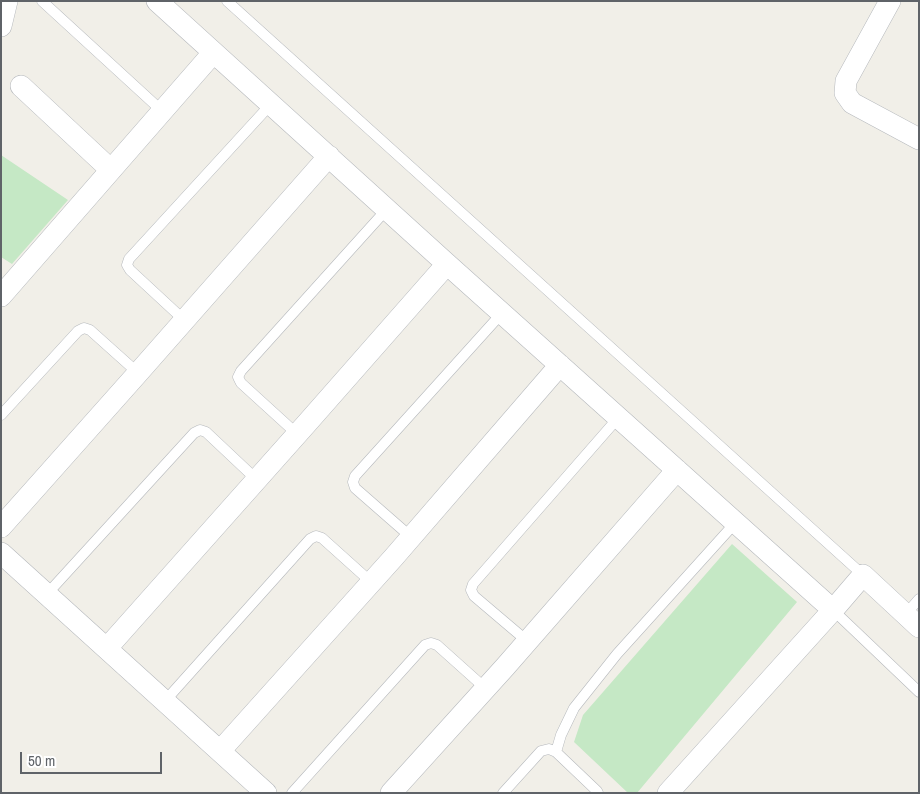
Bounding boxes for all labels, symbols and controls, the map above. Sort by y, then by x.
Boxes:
scale bar [22,742,165,774]
text: 50 m [28,750,55,771]

